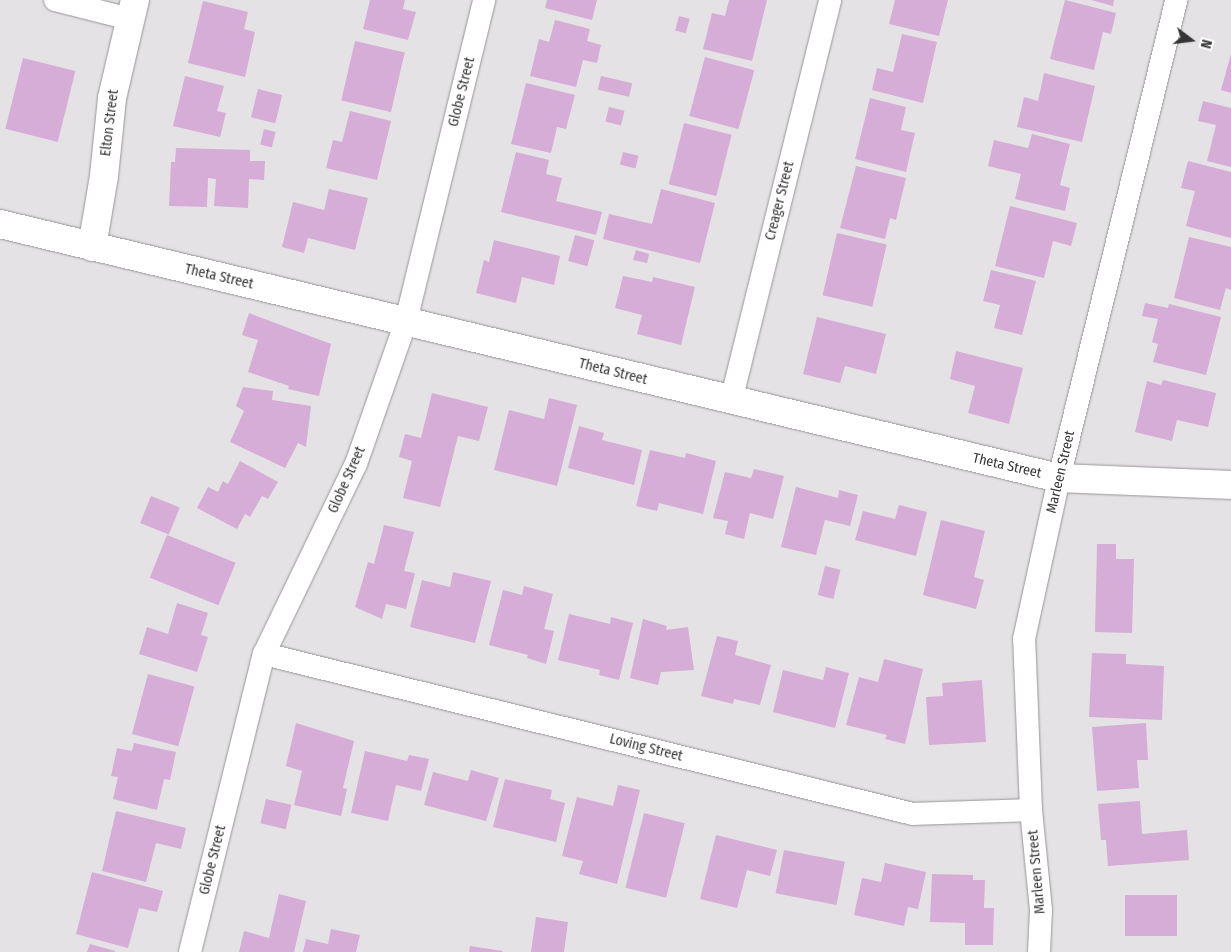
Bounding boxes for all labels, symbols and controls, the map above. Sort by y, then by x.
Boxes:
north arrow [1166,15,1216,65]
text: N [1197,38,1215,50]
street label: Globe Street [445,55,479,129]
street label: Elton Street [98,89,122,157]
street label: Creager Street [762,160,798,242]
street label: Theta Street [183,261,255,293]
street label: Theta Street [577,355,649,389]
street label: Marleen Street [1043,429,1079,515]
street label: Globe Street [325,444,369,516]
street label: Theta Street [971,450,1043,482]
street label: Loving Street [608,731,684,765]
street label: Globe Street [196,823,230,897]
street label: Marleen Street [1025,829,1049,915]

